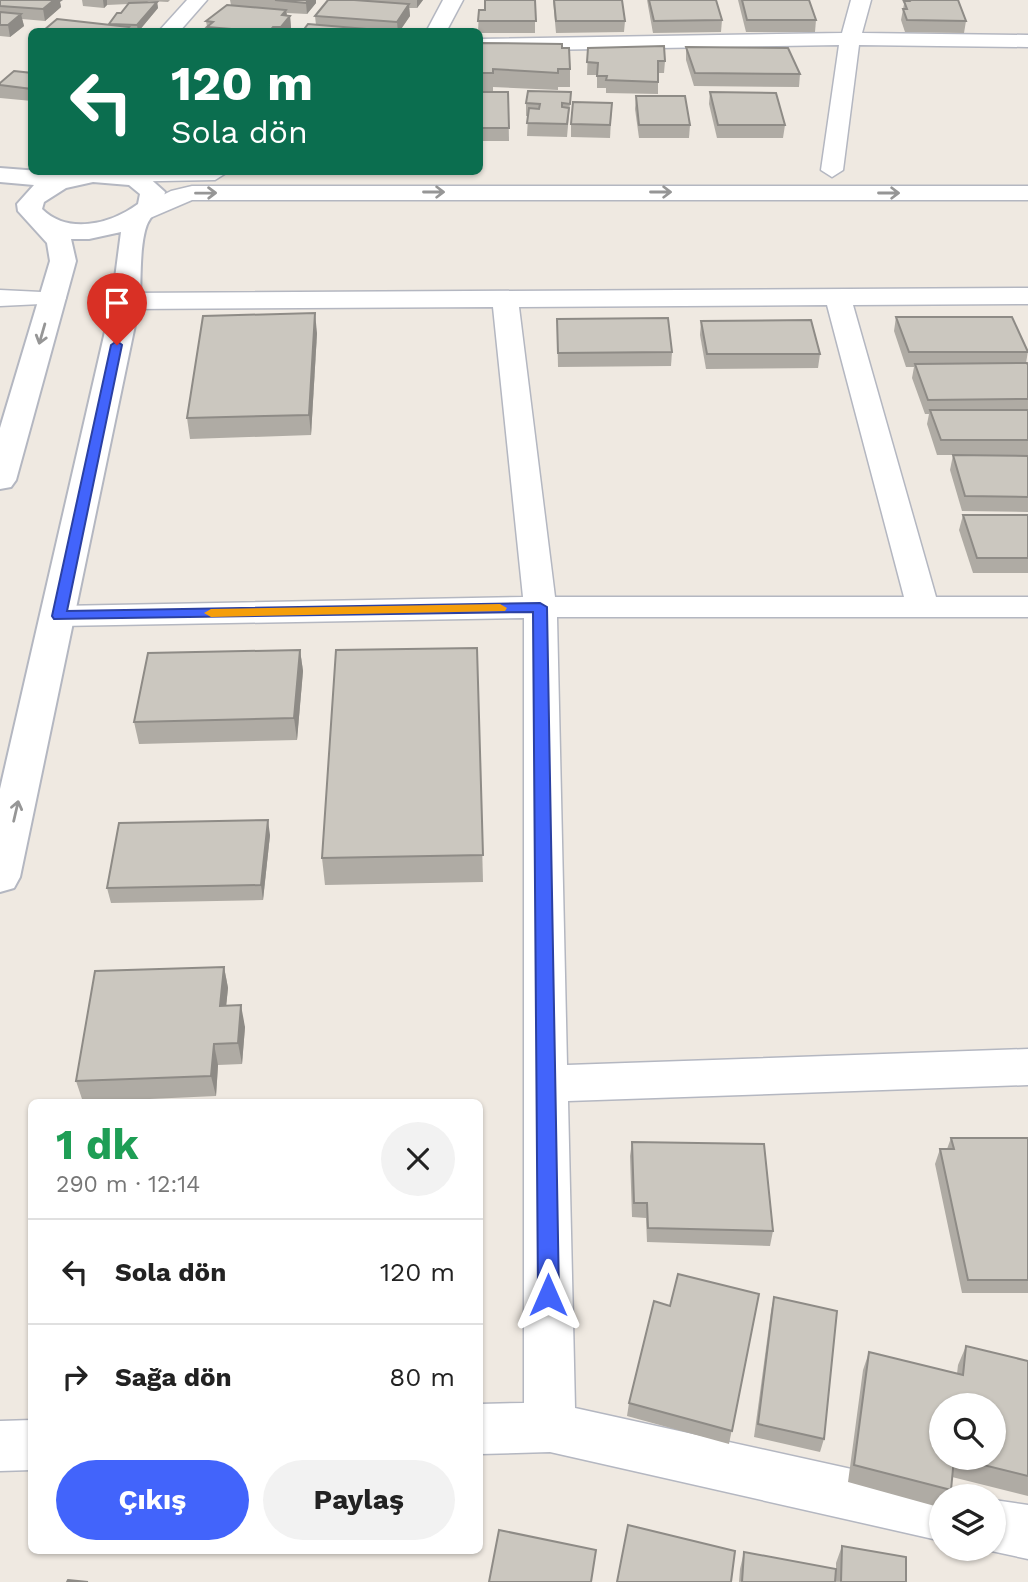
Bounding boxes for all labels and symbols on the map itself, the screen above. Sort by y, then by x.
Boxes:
one-way arrow [422,185,445,199]
one-way arrow [649,185,672,199]
one-way arrow [194,186,217,199]
one-way arrow [877,186,900,200]
pin [87,273,147,345]
one-way arrow [35,322,48,344]
one-way arrow [10,800,24,823]
position arrow [511,1258,585,1332]

